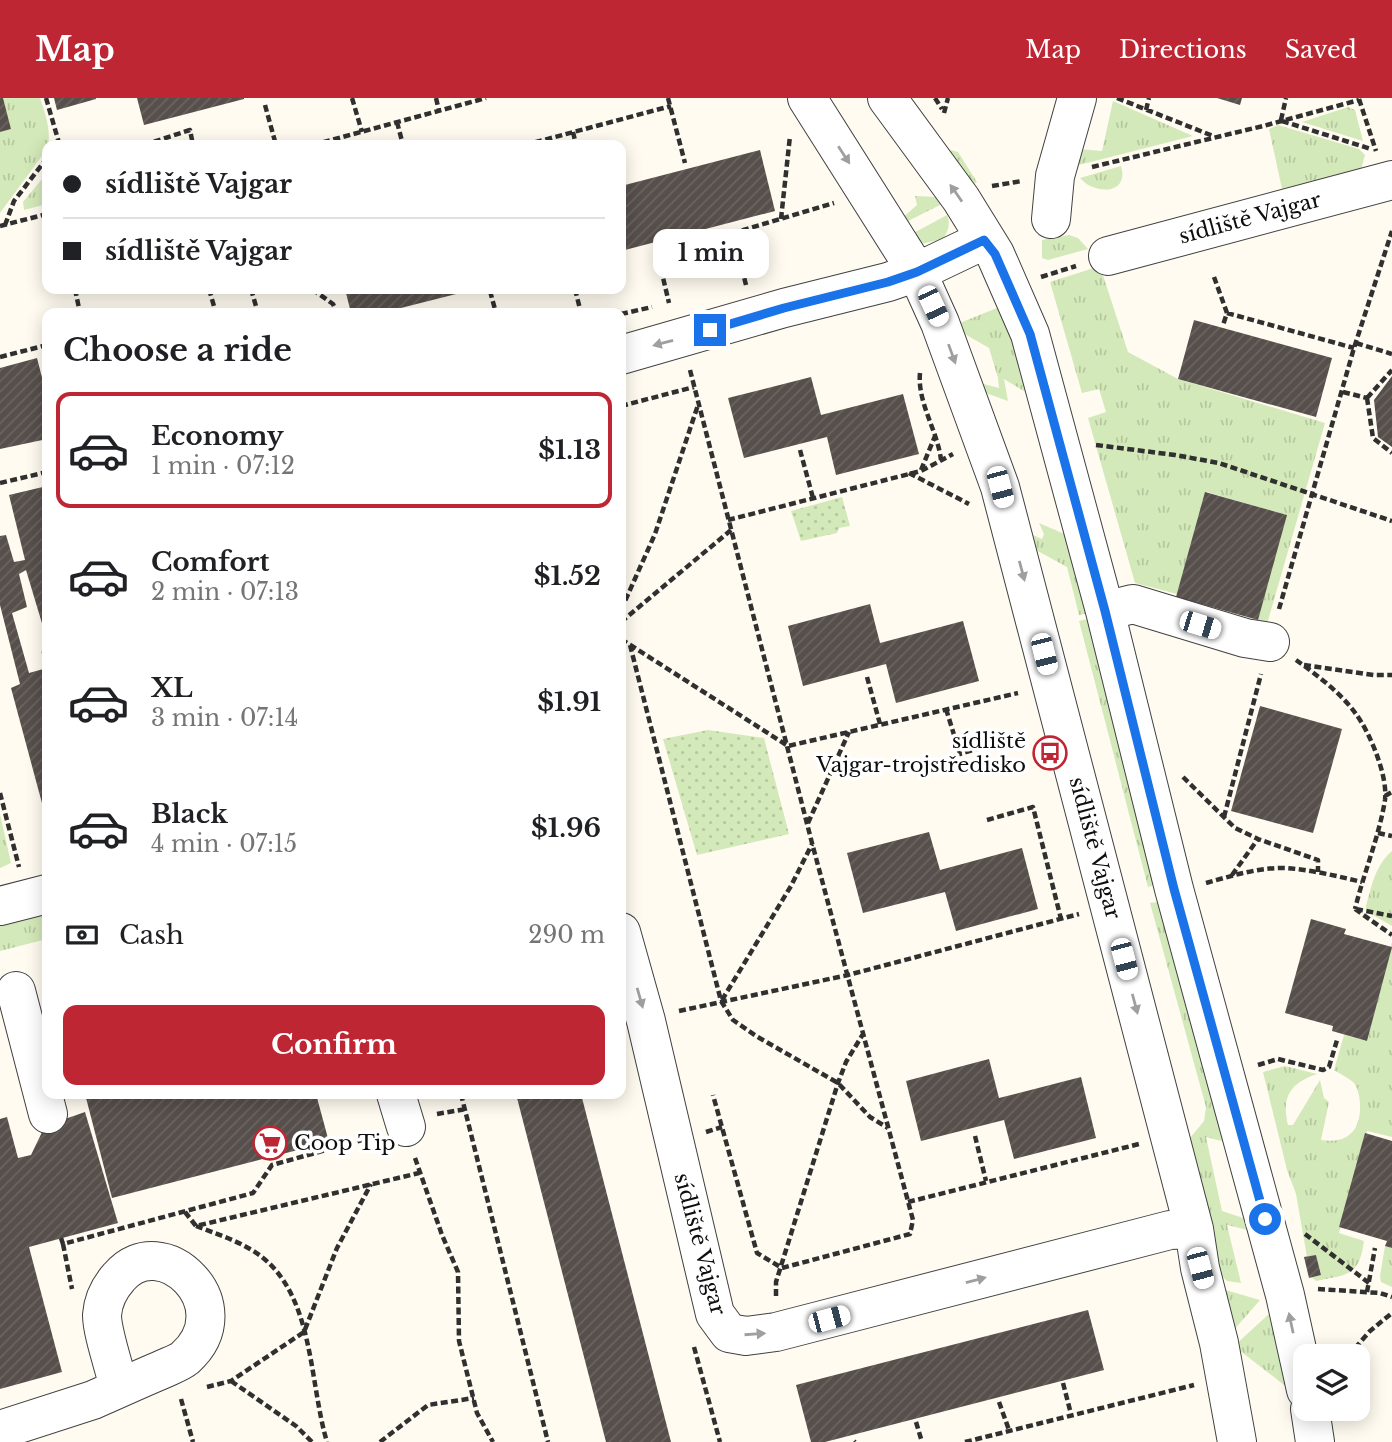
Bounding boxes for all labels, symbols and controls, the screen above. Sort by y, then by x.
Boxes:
text: Map [35,29,115,70]
text: Map [1025,35,1081,64]
text: Directions [1119,35,1247,64]
text: Saved [1285,35,1357,64]
one-way arrow [837,145,850,165]
text: sídliště Vajgar [105,168,292,200]
one-way arrow [949,184,963,202]
street label: sídliště Vajgar [1176,187,1324,249]
callout: 1 min [652,229,768,278]
text: sídliště Vajgar [105,235,292,267]
text: 1 min [678,239,744,267]
car [915,283,952,329]
route end [694,314,726,346]
text: Choose a ride [63,330,292,370]
one-way arrow [652,339,673,349]
one-way arrow [947,344,958,365]
icon: car [67,419,130,482]
text: Economy [151,420,284,452]
text: $1.13 [538,434,601,466]
text: 1 min · 07:12 [151,452,295,480]
car [985,464,1016,510]
icon: car [67,545,130,608]
text: Comfort [151,546,269,578]
text: $1.52 [534,560,601,592]
one-way arrow [1017,560,1028,582]
text: 2 min · 07:13 [151,578,299,606]
car [1177,609,1224,641]
car [1029,631,1060,677]
icon: car [67,671,130,734]
text: XL [151,672,193,704]
text: $1.91 [537,686,601,718]
text: 3 min · 07:14 [151,704,298,732]
place label: sídliště Vajgar-trojstředisko [815,728,1026,778]
bus stop icon: sídliště Vajgar-trojstředisko [1031,734,1069,772]
street label: sídliště Vajgar [1064,774,1126,922]
icon: car [67,797,130,860]
text: Black [151,798,228,830]
text: $1.96 [531,812,601,844]
text: 4 min · 07:15 [151,830,297,858]
icon: cash [63,916,101,954]
text: Cash [119,919,184,951]
text: 290 m [528,921,605,949]
car [1109,936,1140,982]
one-way arrow [635,988,645,1009]
one-way arrow [1130,993,1141,1015]
button: Confirm [63,1005,605,1085]
supermarket icon: Coop Tip [251,1124,289,1162]
place label: Coop Tip [294,1130,396,1156]
street label: sídliště Vajgar [669,1170,731,1318]
route start [1249,1203,1281,1235]
car [1185,1245,1216,1291]
one-way arrow [965,1274,987,1285]
car [806,1303,853,1335]
one-way arrow [1286,1312,1297,1334]
one-way arrow [744,1328,766,1339]
map controls [1293,1344,1370,1421]
button: layers [1293,1344,1370,1421]

